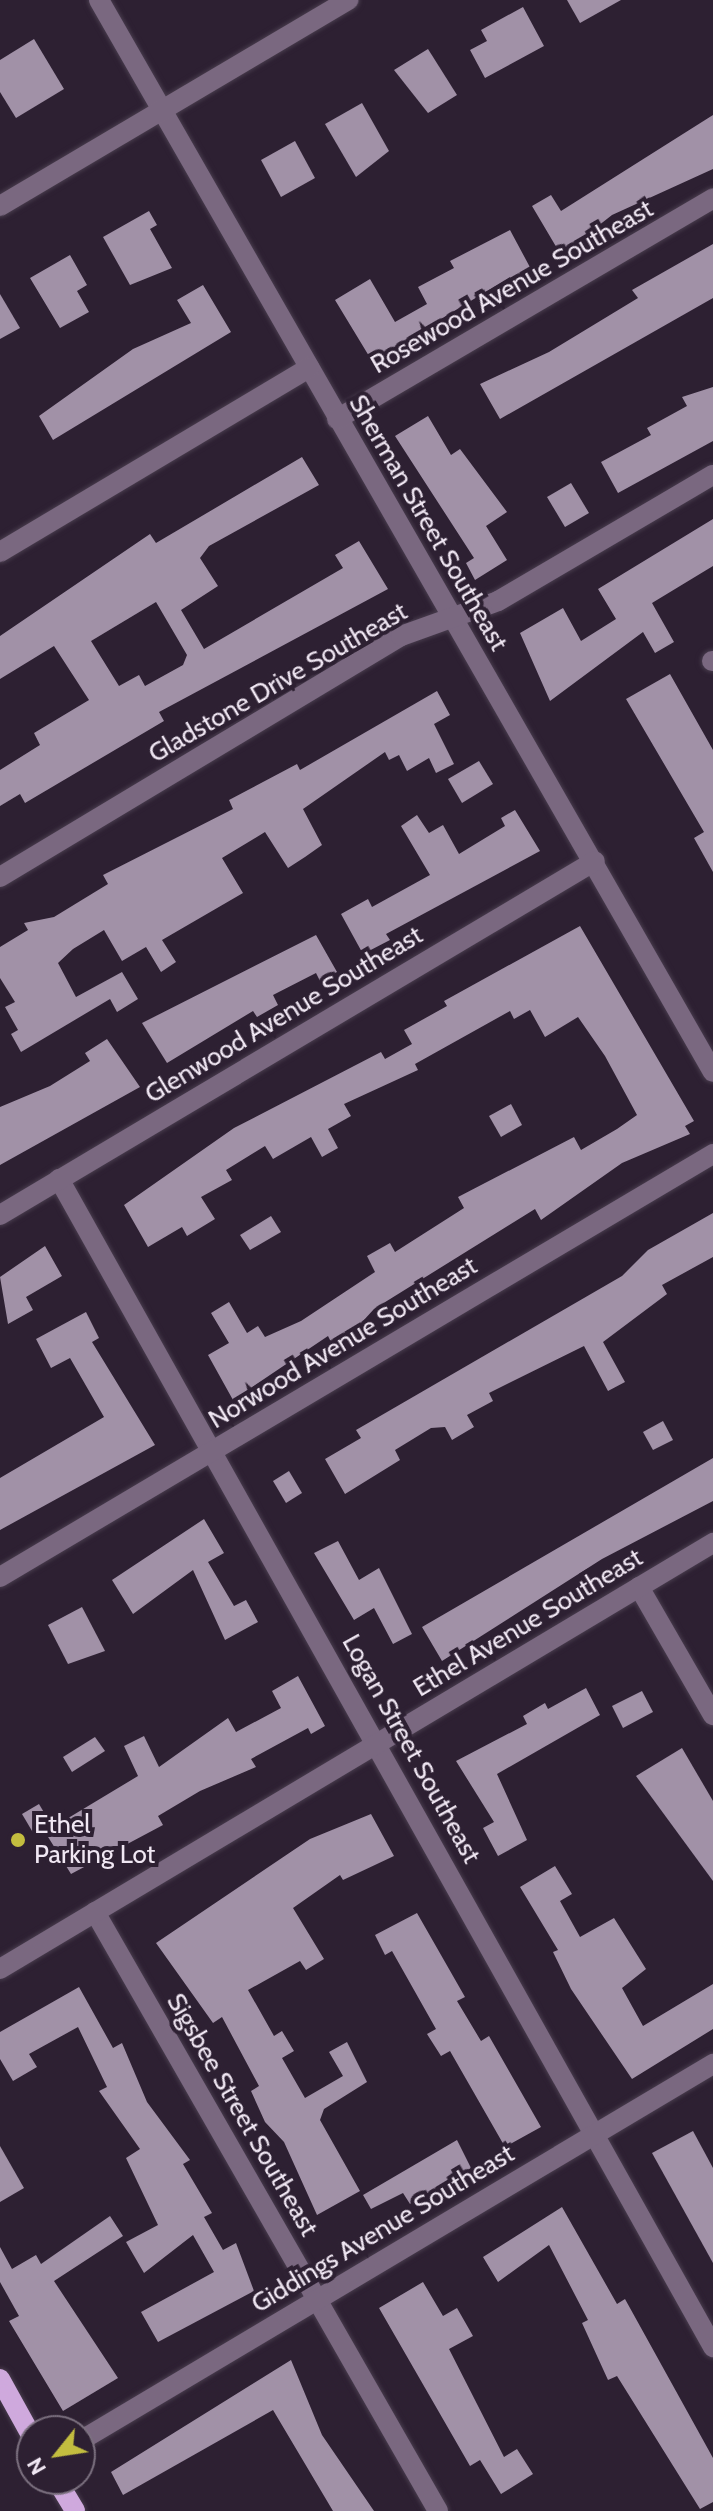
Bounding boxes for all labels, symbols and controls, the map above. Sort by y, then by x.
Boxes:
street label: Rosewood Avenue Southeast [365,193,659,381]
street label: Sherman Street Southeast [342,390,514,656]
street label: Gladstone Drive Southeast [143,596,413,770]
street label: Glenwood Avenue Southeast [140,920,428,1110]
street label: Norwood Avenue Southeast [203,1250,483,1436]
street label: Ethel Avenue Southeast [408,1542,648,1704]
street label: Logan Street Southeast [335,1629,487,1869]
place label: Ethel Parking Lot [34,1809,155,1870]
marker: Ethel Parking Lot [9,1831,27,1849]
street label: Sigsbee Street Southeast [160,1988,324,2242]
street label: Giddings Avenue Southeast [246,2138,520,2320]
north arrow [16,2415,96,2495]
text: N [21,2453,52,2480]

